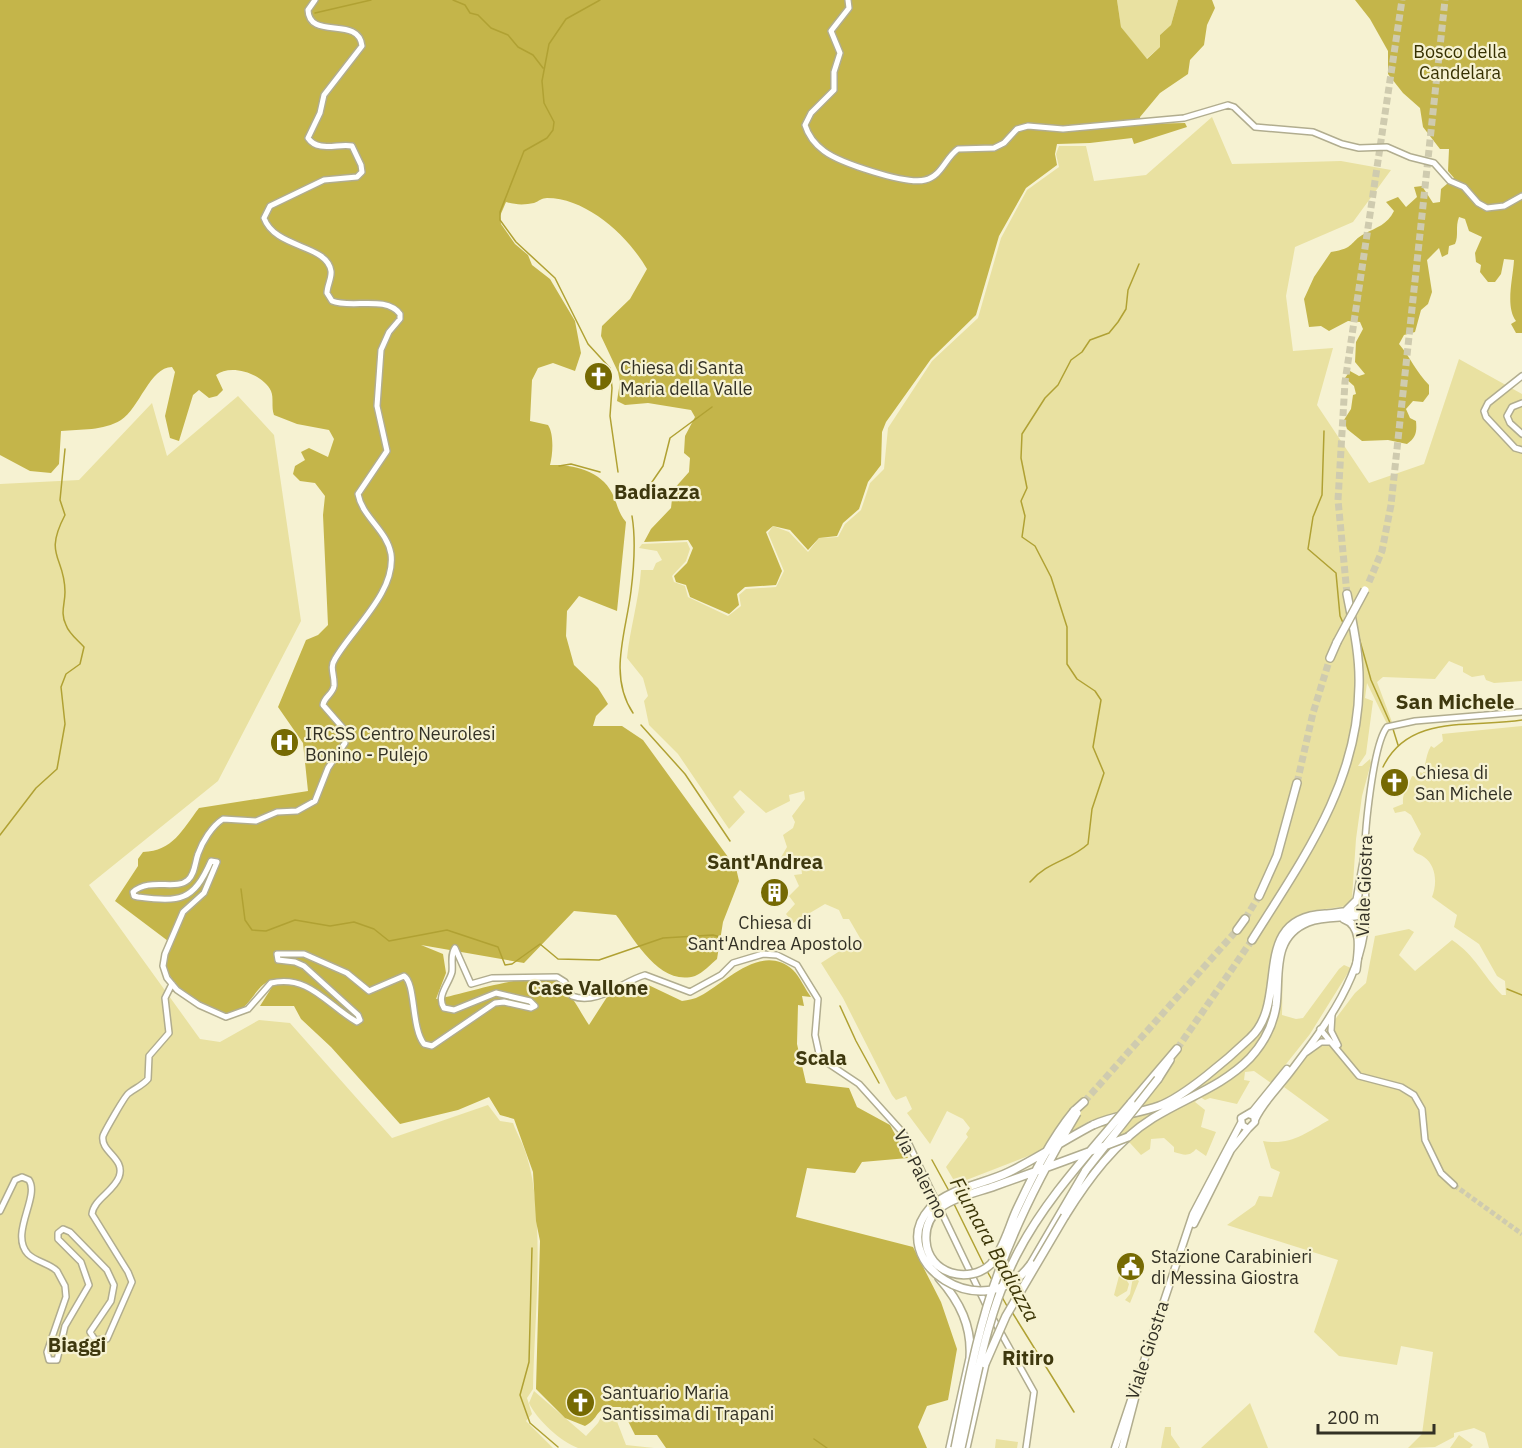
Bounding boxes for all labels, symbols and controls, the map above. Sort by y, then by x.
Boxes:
park label: Bosco della Candelara [1413,40,1507,84]
place label: Chiesa di Santa Maria della Valle [620,356,753,400]
church icon: Chiesa di Santa Maria della Valle [583,361,615,393]
district label: Badiazza [614,478,700,505]
district label: San Michele [1395,687,1515,715]
place label: IRCSS Centro Neurolesi Bonino - Pulejo [305,722,496,766]
hospital icon: IRCSS Centro Neurolesi Bonino - Pulejo [268,727,300,759]
place label: Chiesa di San Michele [1415,761,1513,805]
church icon: Chiesa di San Michele [1378,766,1410,798]
street label: Viale Giostra [1351,834,1377,938]
district label: Sant'Andrea [707,848,823,875]
building icon: Chiesa di Sant'Andrea Apostolo [759,877,791,909]
place label: Chiesa di Sant'Andrea Apostolo [688,911,862,955]
district label: Case Vallone [528,974,648,1001]
district label: Scala [795,1044,847,1071]
street label: Via Palermo [889,1126,953,1222]
water label: Fiumara Badiazza [944,1172,1046,1326]
place label: Stazione Carabinieri di Messina Giostra [1151,1245,1312,1289]
public building icon: Stazione Carabinieri di Messina Giostra [1114,1250,1146,1282]
street label: Viale Giostra [1120,1297,1174,1402]
district label: Biaggi [48,1331,106,1358]
district label: Ritiro [1002,1344,1054,1371]
place label: Santuario Maria Santissima di Trapani [602,1381,774,1425]
church icon: Santuario Maria Santissima di Trapani [565,1386,597,1418]
scale bar [1318,1397,1434,1435]
text: 200 m [1327,1406,1379,1429]

